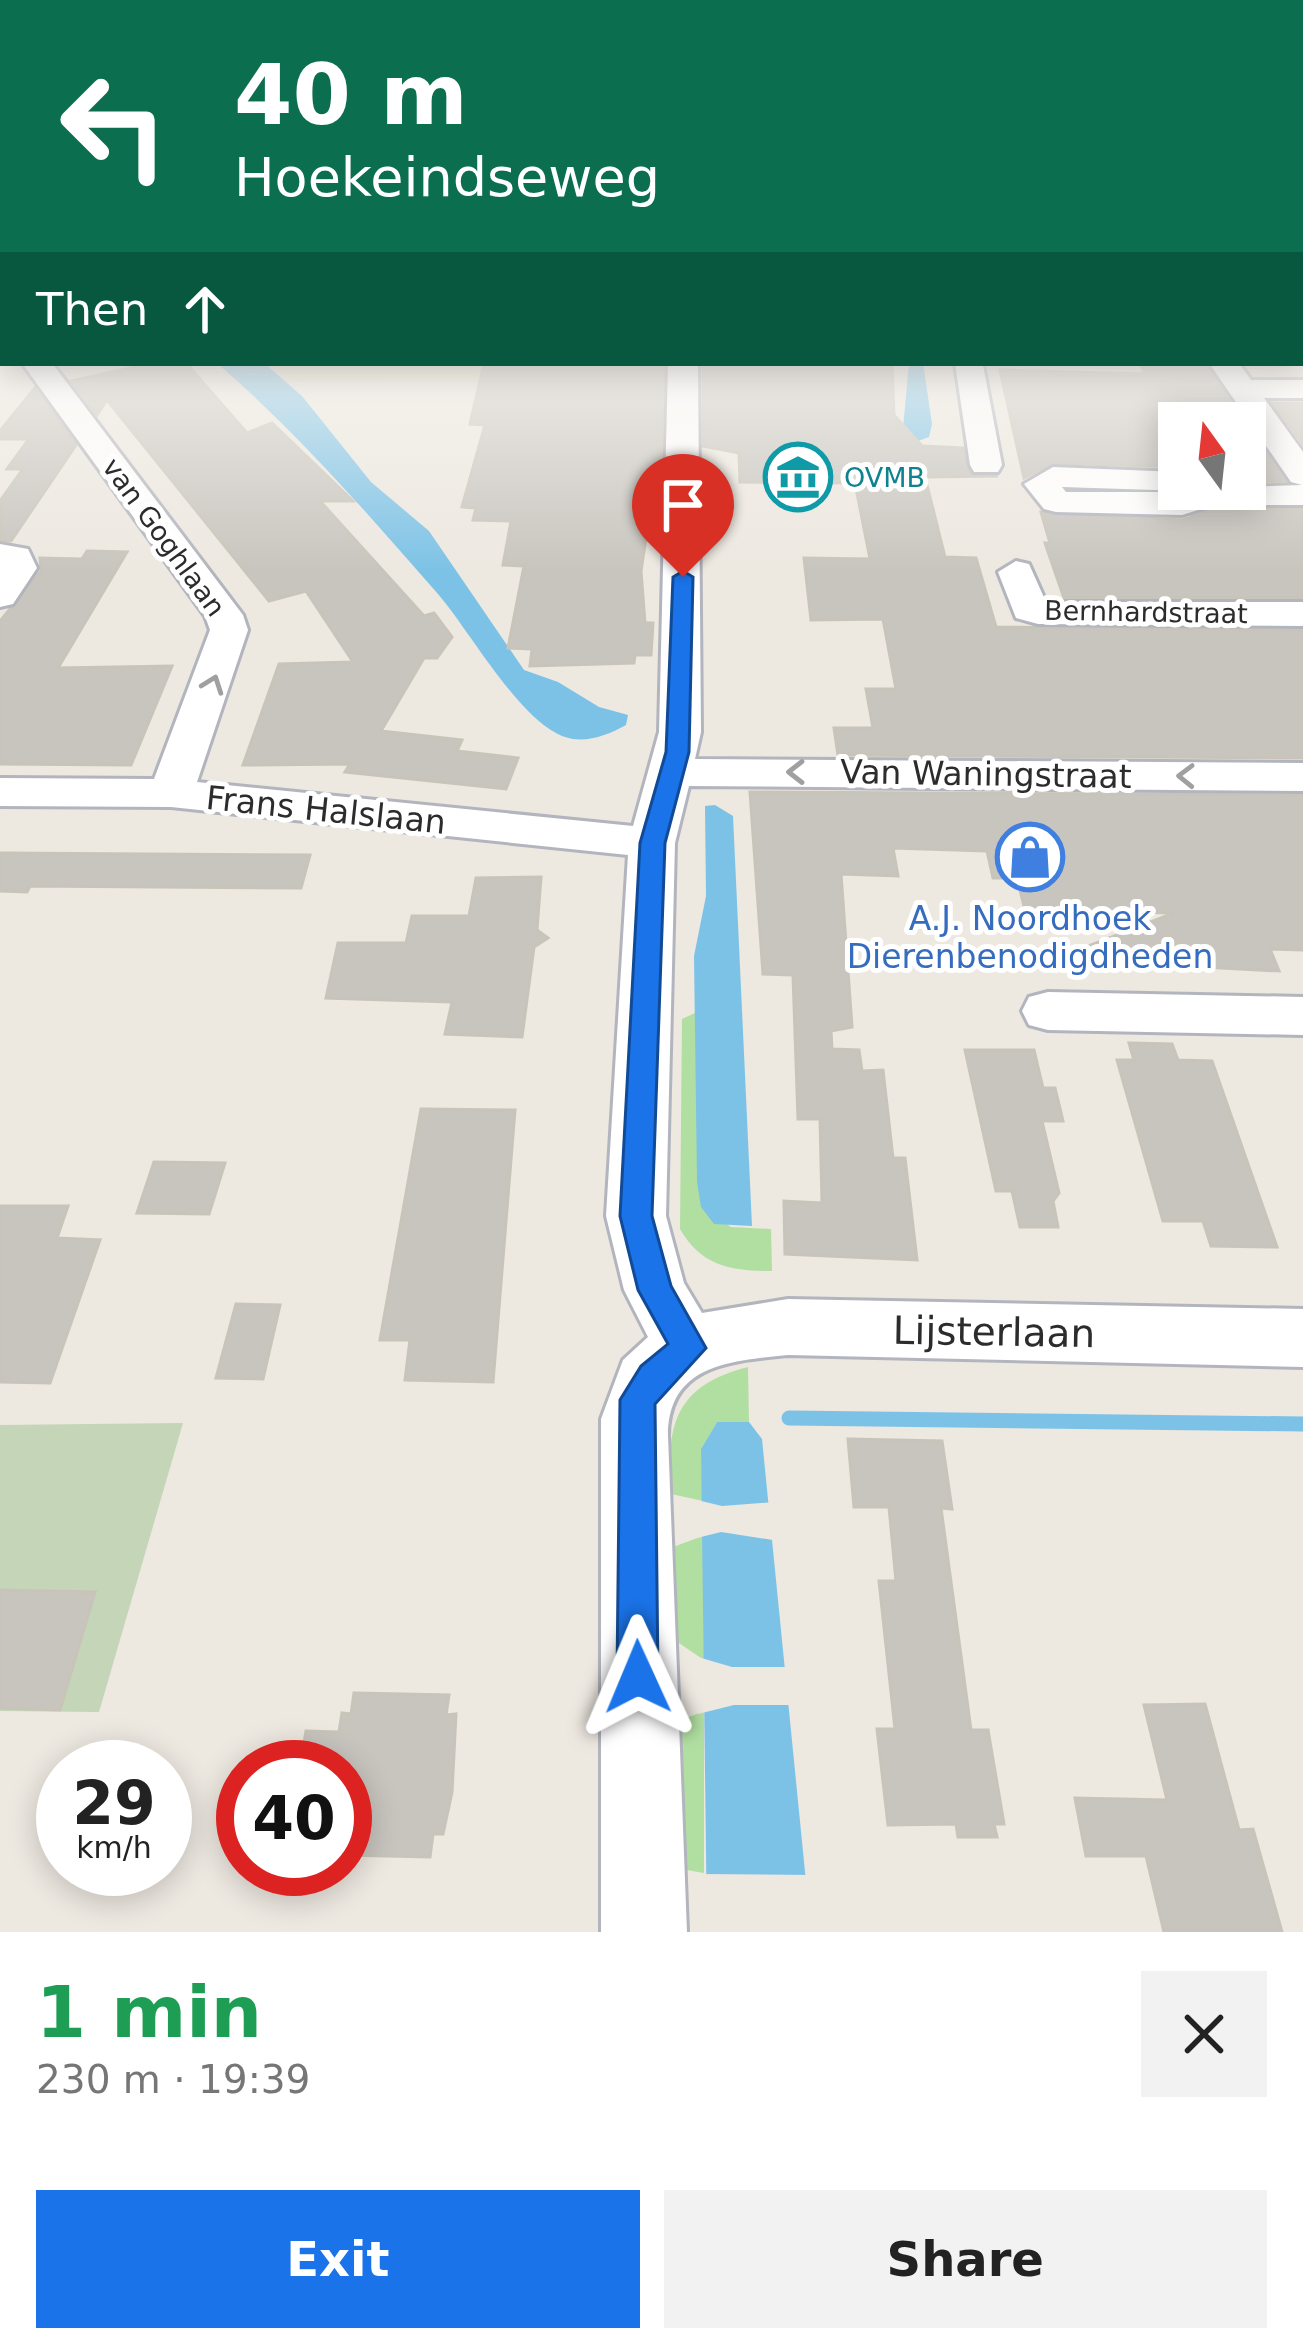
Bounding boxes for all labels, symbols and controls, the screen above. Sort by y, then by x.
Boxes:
text: 40 m [234,46,468,144]
icon: left [36,48,192,204]
text: Hoekeindseweg [234,146,660,209]
icon: ahead [172,276,238,342]
text: Then [36,283,148,336]
north arrow [1158,402,1266,510]
map controls [1158,402,1266,510]
museum icon: OVMB [763,442,833,512]
street label: van Goghlaan [96,452,232,622]
pin [632,454,734,577]
place label: OVMB [844,462,925,493]
icon: arrive [650,472,716,538]
street label: Bernhardstraat [1044,595,1248,629]
one-way arrow [199,675,223,696]
street label: Van Waningstraat [840,752,1132,796]
one-way arrow [786,759,804,785]
one-way arrow [1176,763,1194,789]
street label: Frans Halslaan [204,778,448,842]
shop icon: A.J. Noordhoek Dierenbenodigdheden [995,822,1065,892]
place label: A.J. Noordhoek Dierenbenodigdheden [847,899,1213,976]
street label: Lijsterlaan [892,1308,1096,1356]
position arrow [575,1614,701,1740]
speed limit sign: 40 [216,1740,372,1896]
text: 29 [72,1768,156,1838]
text: km/h [76,1830,152,1865]
text: 1 min [36,1970,262,2054]
button: close [1141,1971,1267,2097]
text: 230 m · 19:39 [36,2057,310,2102]
button: Exit [36,2190,640,2328]
button: Share [664,2190,1267,2328]

